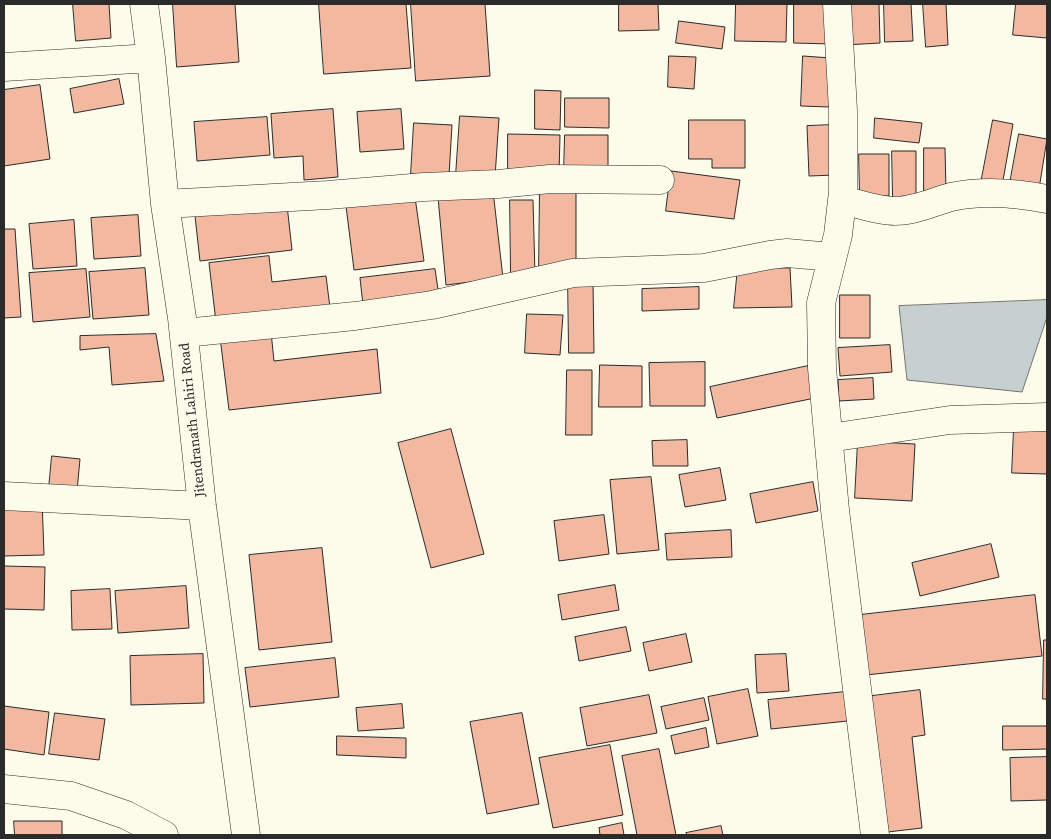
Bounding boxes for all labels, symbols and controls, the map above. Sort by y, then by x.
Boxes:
street label: Jitendranath Lahiri Road [177,342,209,498]

